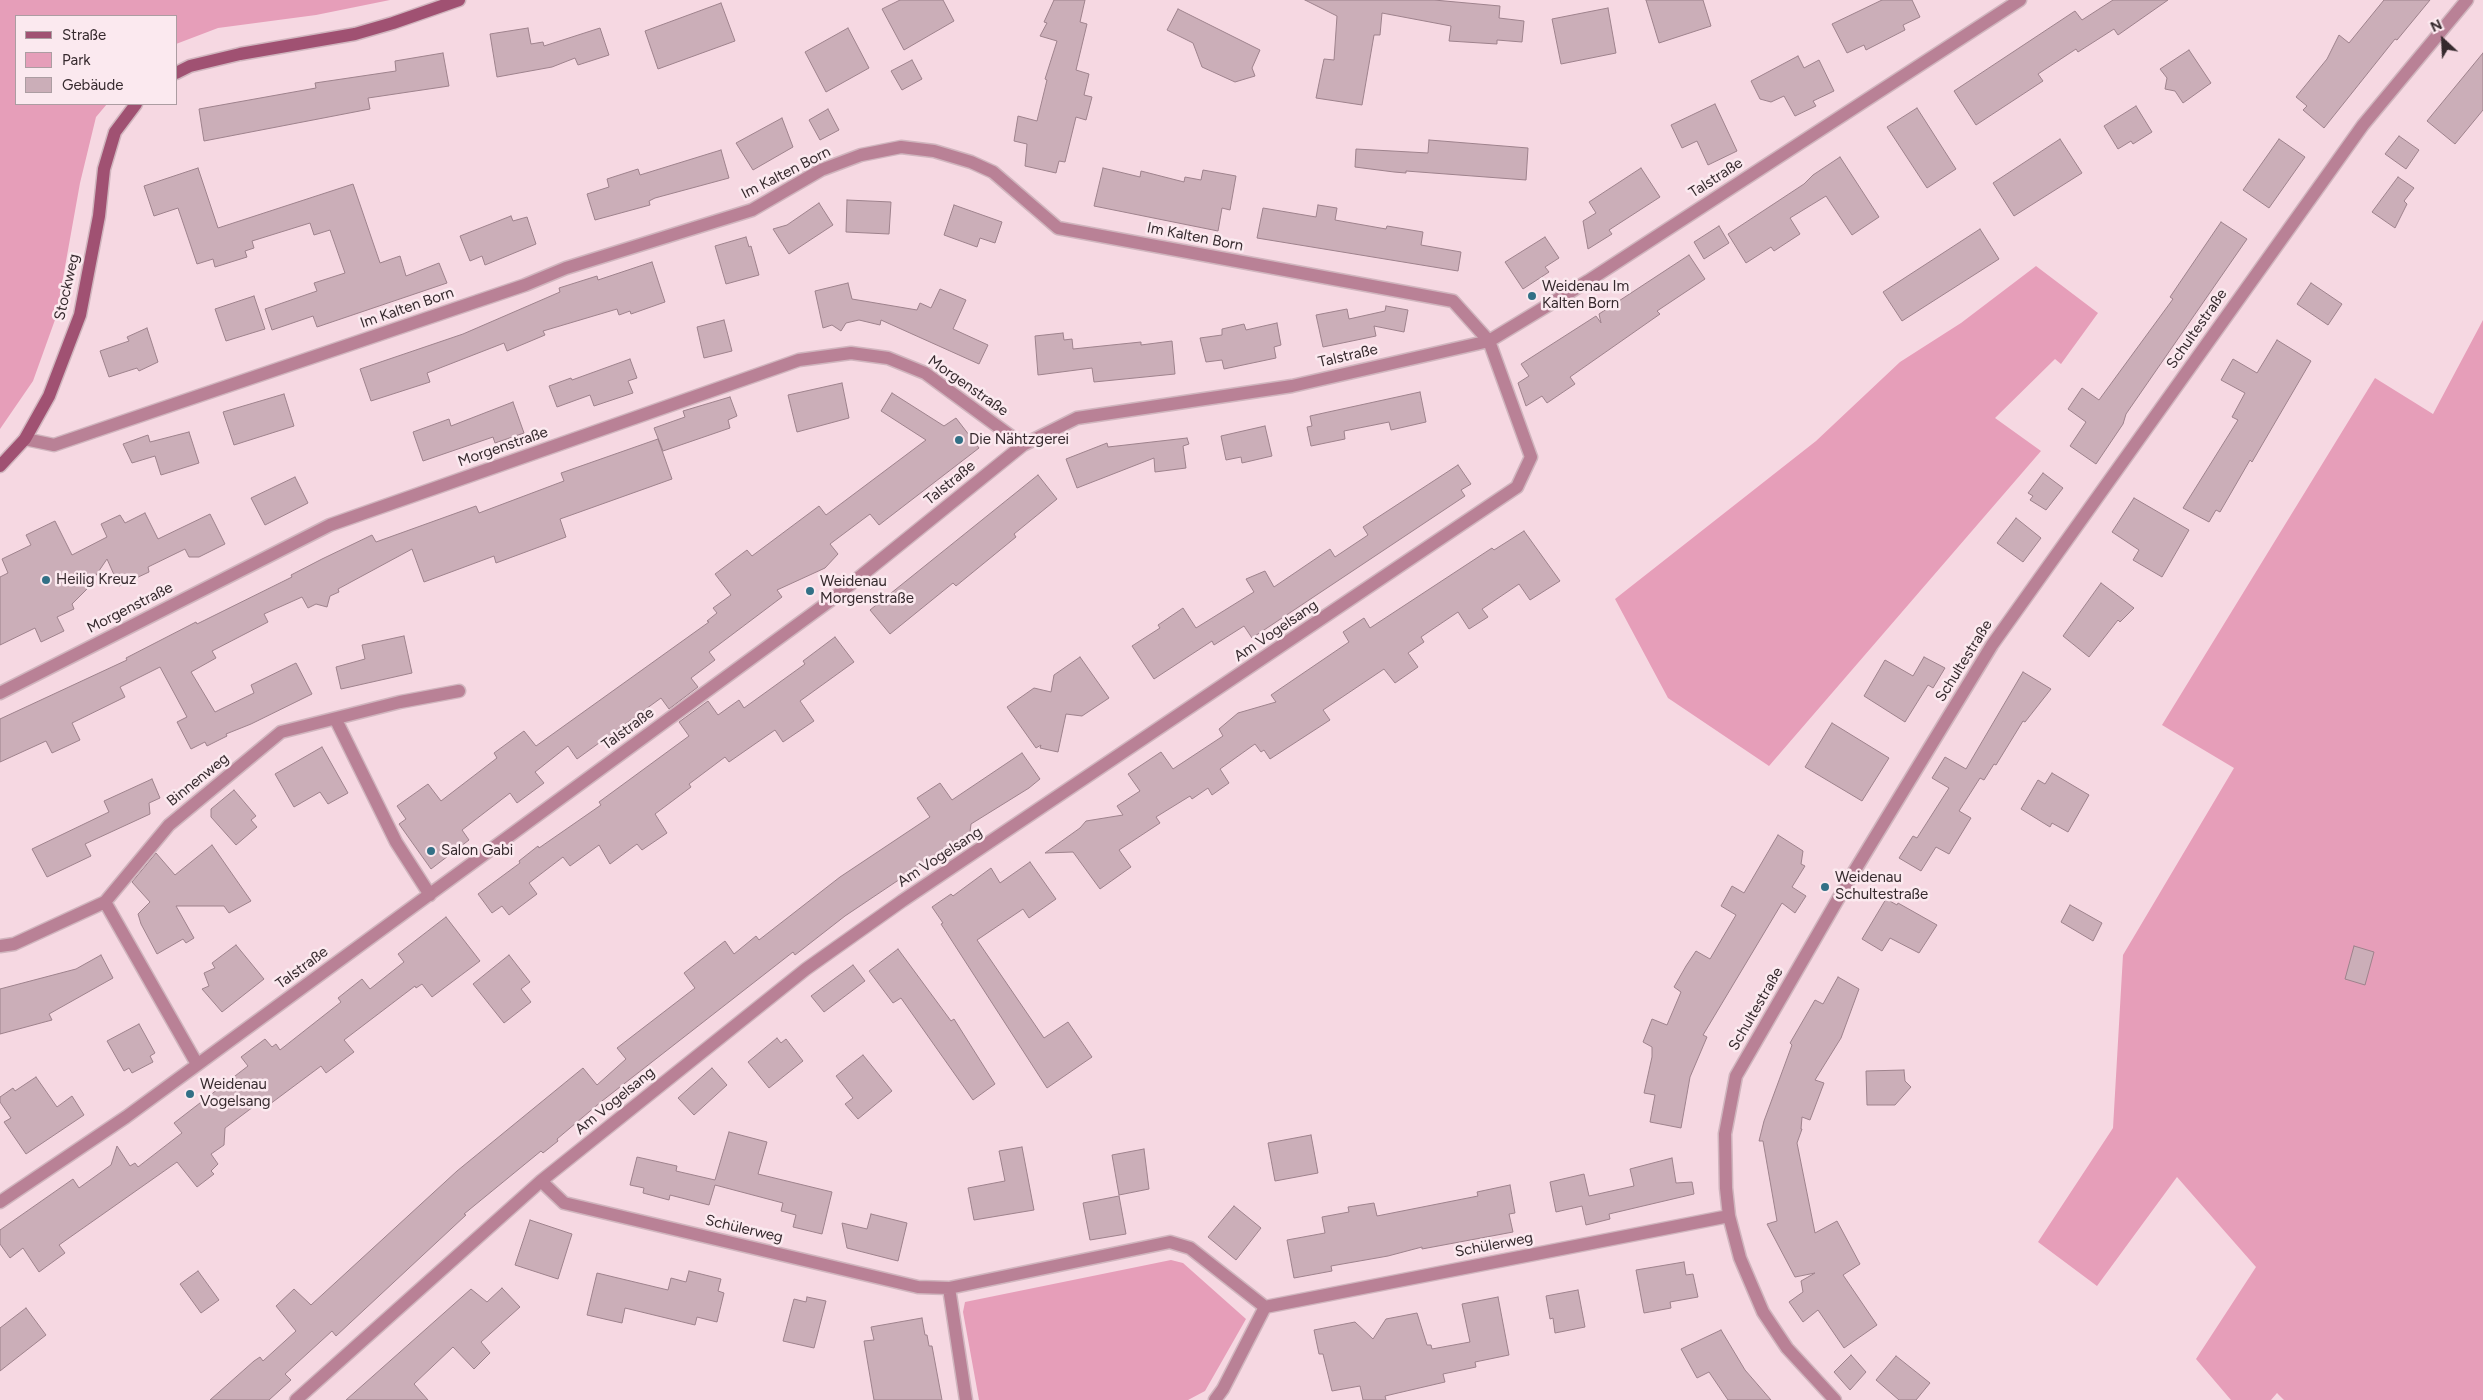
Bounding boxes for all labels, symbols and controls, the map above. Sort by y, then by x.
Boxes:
legend [15,15,178,105]
north arrow [2418,15,2468,65]
text: N [2428,16,2445,36]
text: Straße [62,26,106,44]
text: Park [62,51,91,69]
text: Gebäude [62,76,123,94]
street label: Im Kalten Born [738,143,834,203]
street label: Talstraße [1686,154,1746,202]
street label: Im Kalten Born [1145,219,1245,255]
street label: Stockweg [51,252,83,322]
place label: Weidenau Im Kalten Born [1542,278,1629,313]
street label: Im Kalten Born [358,284,456,332]
street label: Schultestraße [2163,286,2231,372]
marker: Weidenau Im Kalten Born [1526,290,1538,302]
street label: Talstraße [1317,340,1379,372]
street label: Morgenstraße [924,352,1012,420]
street label: Morgenstraße [456,423,550,471]
place label: Die Nähtzgerei [969,431,1069,449]
marker: Die Nähtzgerei [953,434,965,446]
street label: Talstraße [921,457,979,509]
place label: Heilig Kreuz [56,571,136,589]
place label: Weidenau Morgenstraße [820,573,914,608]
marker: Heilig Kreuz [40,574,52,586]
street label: Morgenstraße [84,579,176,637]
marker: Weidenau Morgenstraße [804,585,816,597]
street label: Am Vogelsang [1231,596,1321,666]
street label: Schultestraße [1932,617,1996,705]
street label: Talstraße [598,704,658,754]
street label: Binnenweg [163,750,233,810]
street label: Am Vogelsang [894,823,986,891]
place label: Salon Gabi [441,842,513,860]
marker: Salon Gabi [425,845,437,857]
place label: Weidenau Schultestraße [1835,869,1928,904]
marker: Weidenau Schultestraße [1819,881,1831,893]
street label: Talstraße [272,943,332,993]
street label: Schultestraße [1725,964,1787,1054]
street label: Am Vogelsang [572,1063,658,1139]
place label: Weidenau Vogelsang [200,1076,271,1111]
marker: Weidenau Vogelsang [184,1088,196,1100]
street label: Schülerweg [703,1211,785,1247]
street label: Schülerweg [1453,1229,1535,1261]

